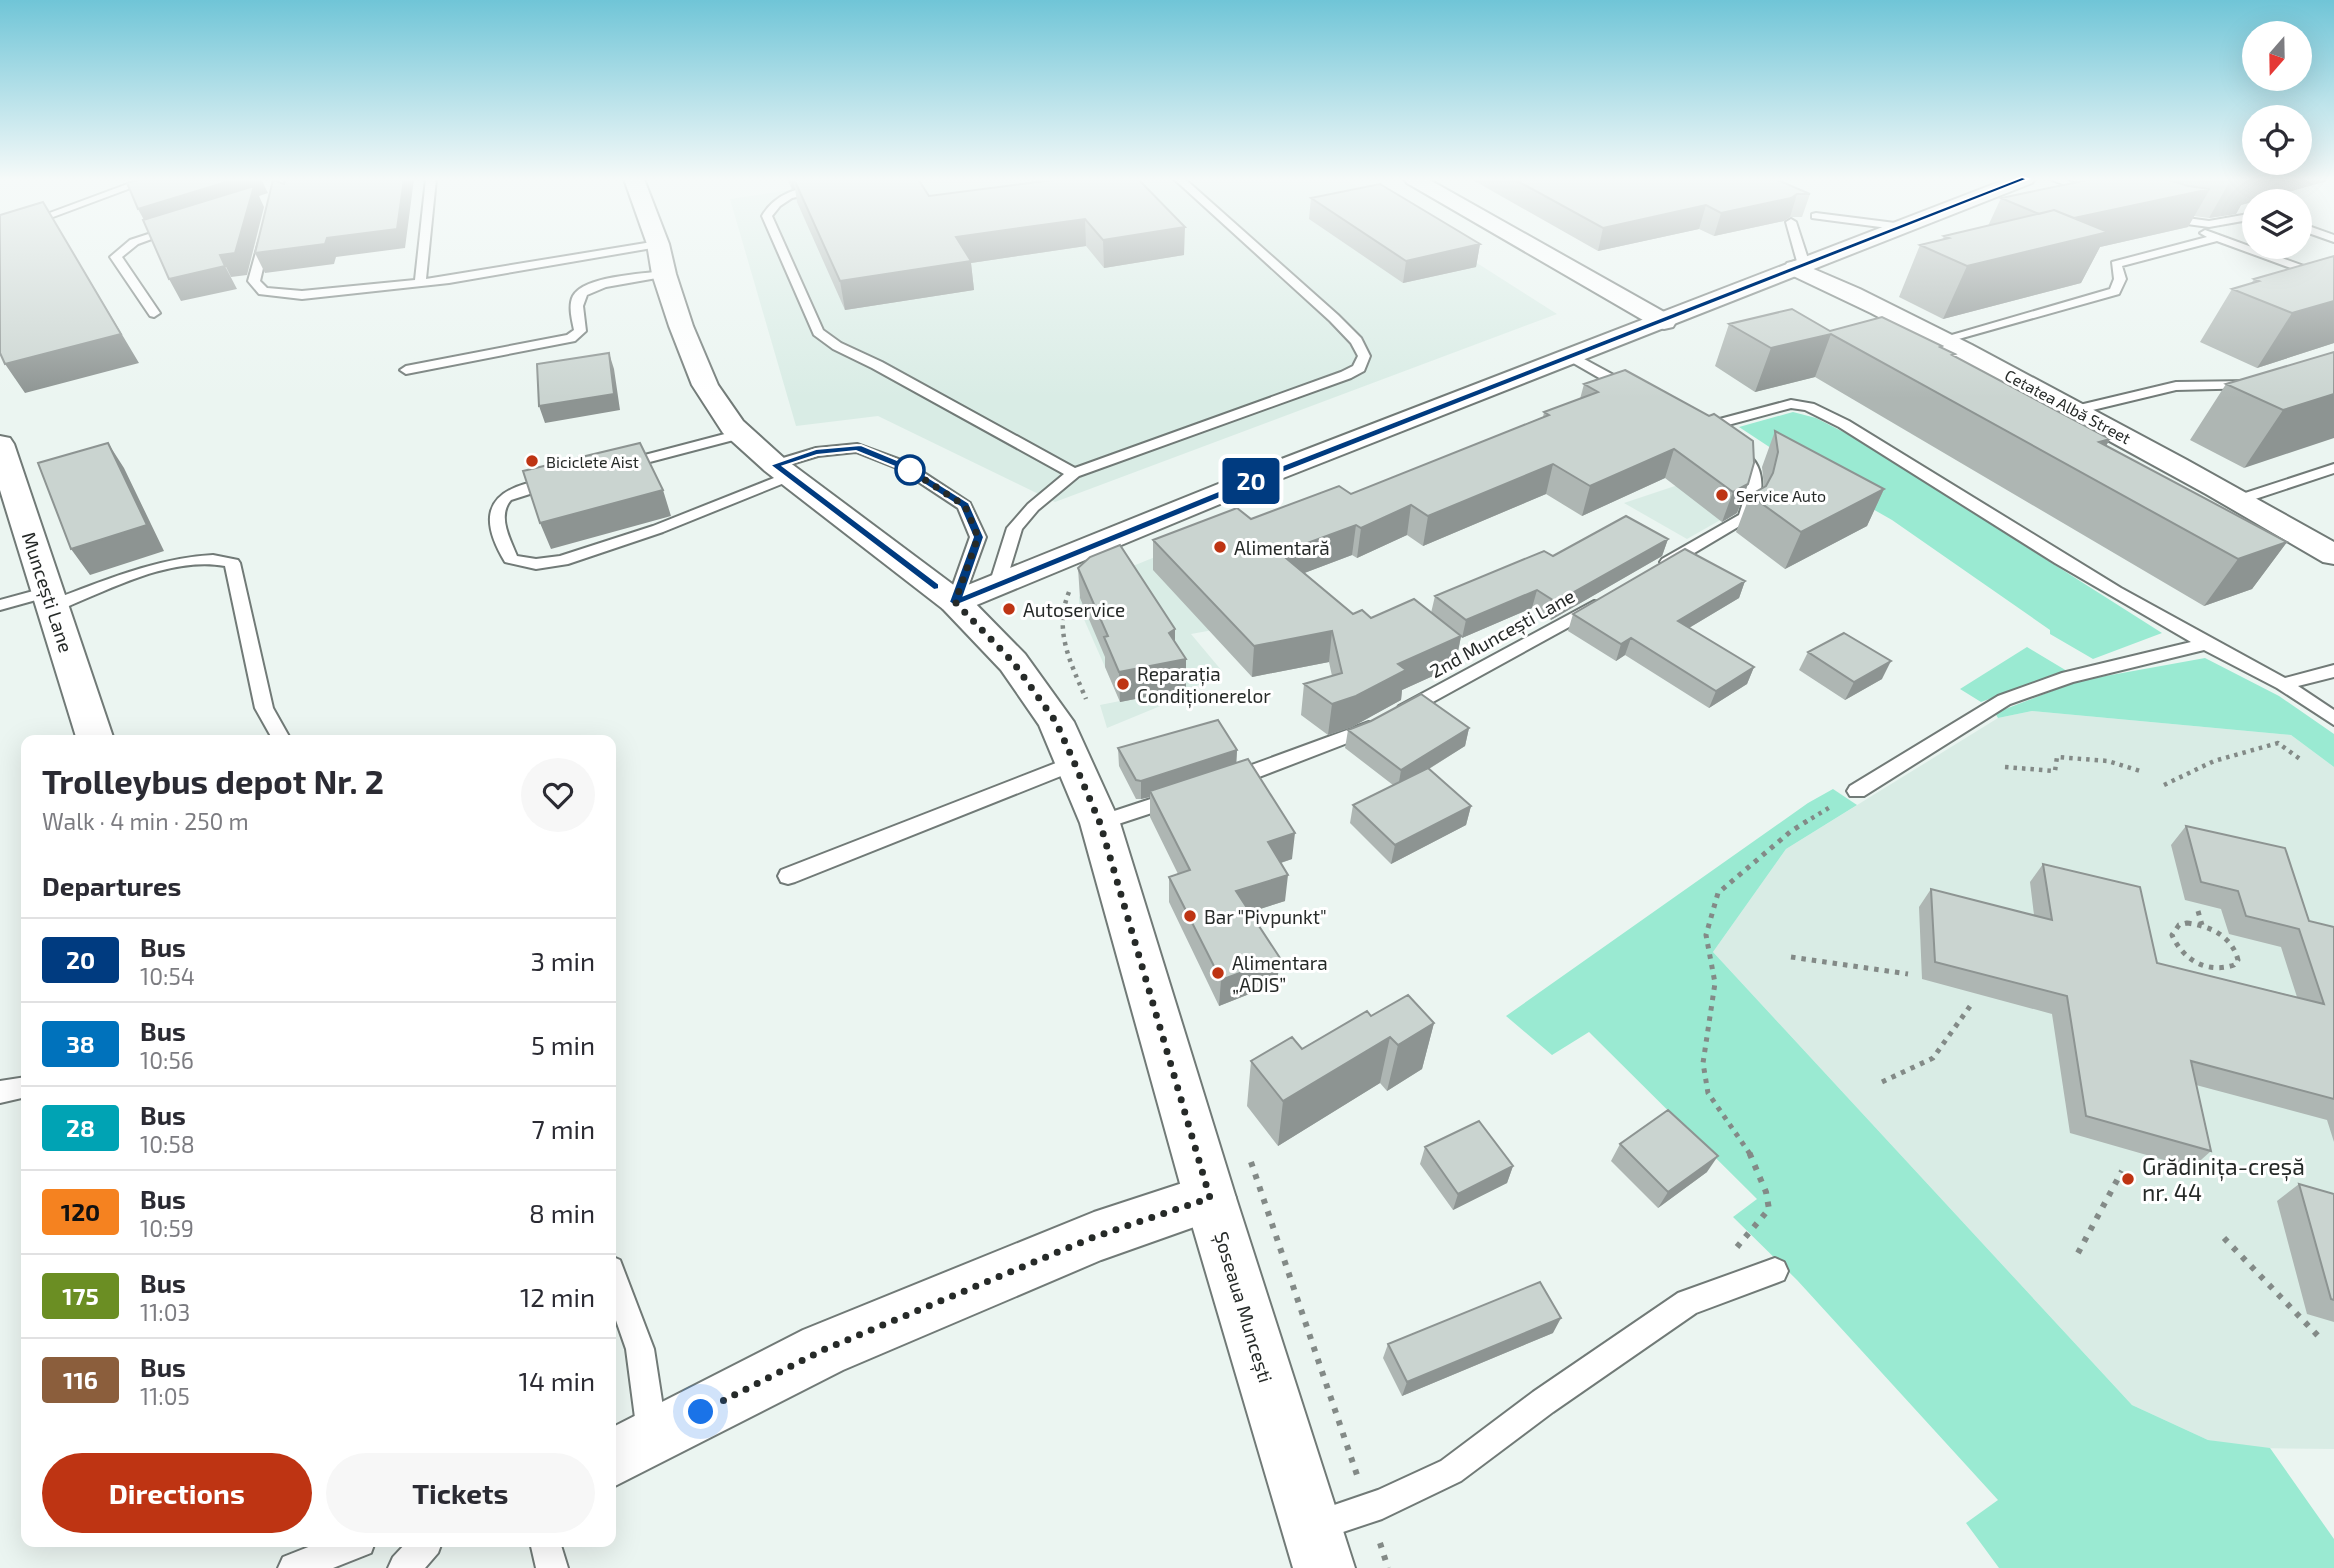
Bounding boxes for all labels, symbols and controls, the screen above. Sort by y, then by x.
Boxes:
north arrow [2242,21,2312,91]
map controls [2242,21,2312,259]
button: locate [2242,105,2312,175]
button: layers [2242,189,2312,259]
street label: Cetatea Albă Street [2002,365,2134,447]
place label: Biciclete Aist [546,452,639,471]
marker: Biciclete Aist [524,453,540,469]
unlabelled marker [895,455,925,485]
line badge: 20 [1220,458,1282,504]
text: 20 [1236,466,1266,495]
place label: Service Auto [1736,486,1826,505]
marker: Service Auto [1714,487,1730,503]
street label: Muncești Lane [16,529,78,656]
place label: Alimentară [1234,536,1330,559]
marker: Alimentară [1212,539,1228,555]
street label: 2nd Muncești Lane [1426,584,1579,684]
place label: Autoservice [1023,598,1125,621]
marker: Autoservice [1001,601,1017,617]
place label: Reparația Condiționerelor [1137,662,1271,709]
marker: Reparația Condiționerelor [1115,676,1131,692]
button: heart [521,758,595,832]
text: Trolleybus depot Nr. 2 [42,761,384,801]
text: Walk · 4 min · 250 m [42,807,249,835]
text: Departures [42,870,181,901]
place label: Bar "Pivpunkt" [1204,905,1327,928]
marker: Bar "Pivpunkt" [1182,908,1198,924]
text: Bus [140,931,186,962]
text: 20 [66,945,95,974]
text: 3 min [530,945,595,976]
place label: Alimentara „ADIS” [1232,951,1328,996]
text: 10:54 [140,962,195,990]
marker: Alimentara „ADIS” [1210,965,1226,981]
text: Bus [140,1015,186,1046]
text: 38 [66,1029,95,1058]
text: 5 min [531,1029,595,1060]
text: 10:56 [140,1046,194,1074]
text: Bus [140,1099,186,1130]
text: 28 [66,1113,95,1142]
text: 7 min [532,1113,595,1144]
text: 10:58 [140,1130,195,1158]
place label: Grădinița-creșă nr. 44 [2142,1152,2305,1206]
marker: Grădinița-creșă nr. 44 [2120,1171,2136,1187]
text: Bus [140,1183,186,1214]
text: 120 [61,1197,100,1226]
text: 8 min [529,1197,595,1228]
text: 10:59 [140,1214,194,1242]
street label: Șoseaua Muncești [1208,1229,1278,1386]
text: Bus [140,1267,186,1298]
text: 175 [62,1281,99,1310]
text: 12 min [520,1281,595,1312]
text: 11:03 [140,1298,190,1326]
text: Bus [140,1351,186,1382]
text: 116 [63,1365,98,1394]
text: 14 min [519,1365,595,1396]
text: 11:05 [140,1382,190,1410]
your location [683,1394,718,1429]
button: Directions [42,1453,312,1533]
button: Tickets [326,1453,595,1533]

